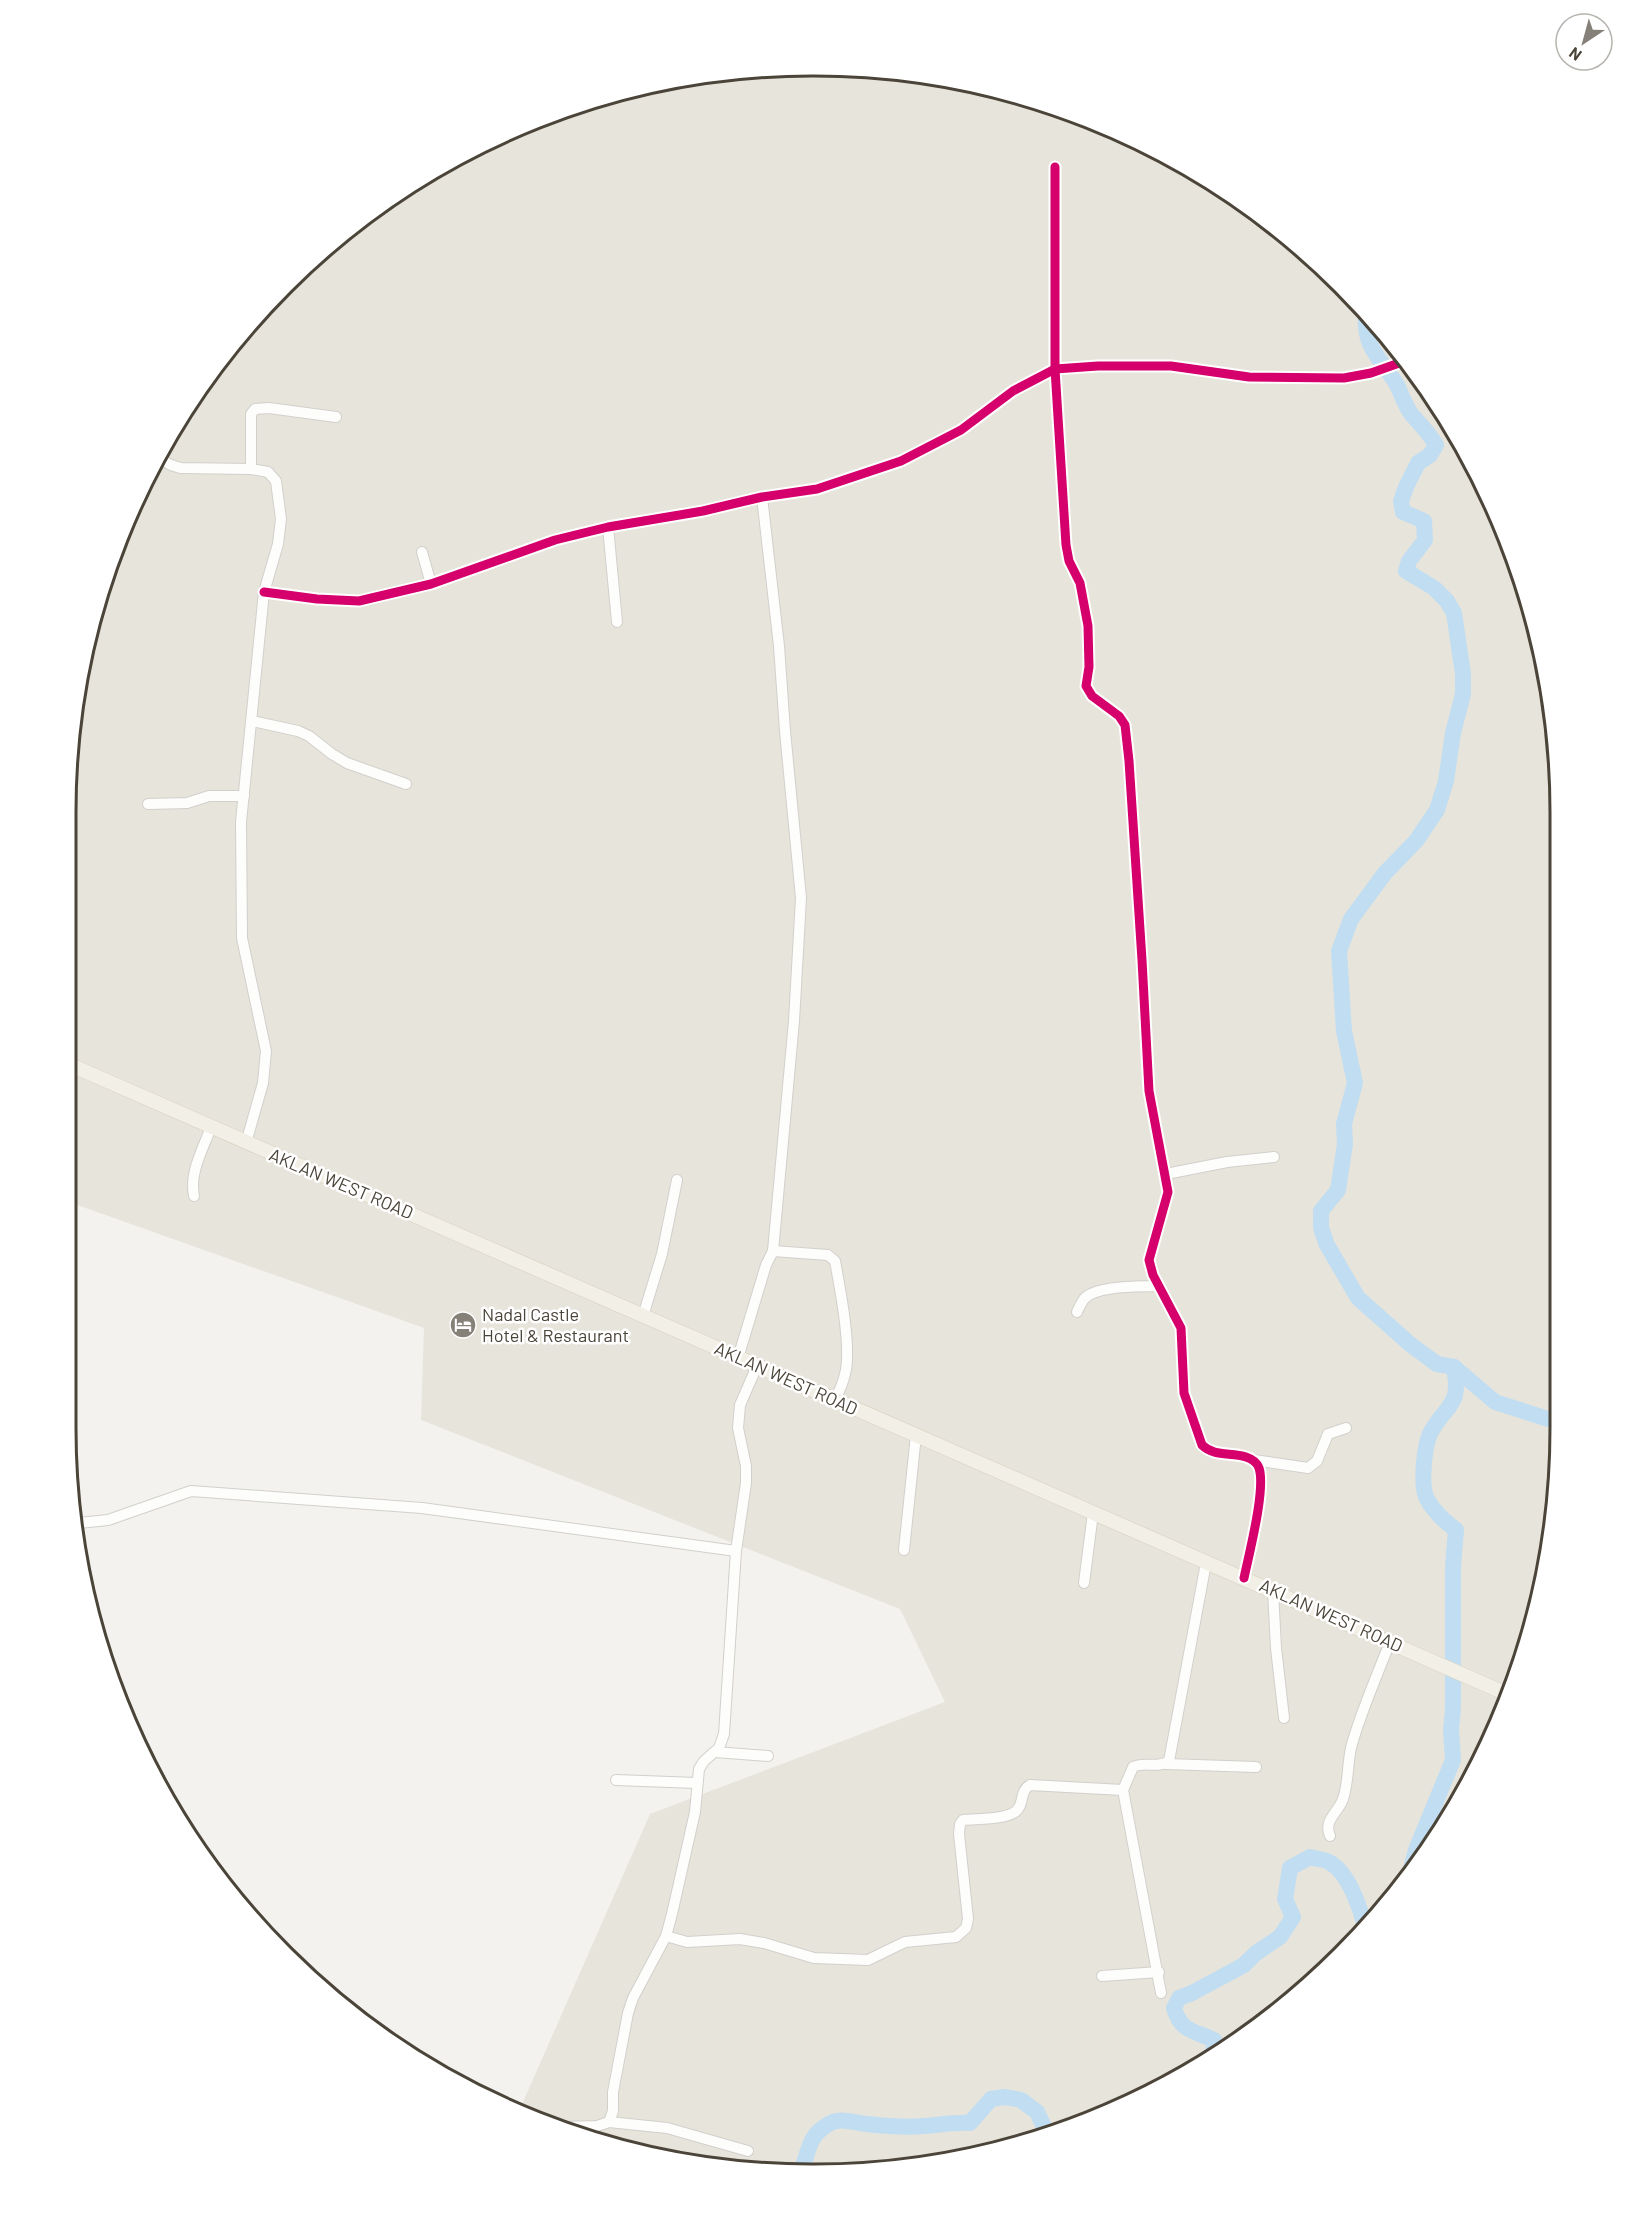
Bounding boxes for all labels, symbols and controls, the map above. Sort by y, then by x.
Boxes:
north arrow [1554,12,1614,72]
text: N [1565,44,1585,65]
street label: AKLAN WEST ROAD [266,1143,417,1223]
place label: Nadal Castle Hotel & Restaurant [482,1303,629,1346]
hotel icon: Nadal Castle Hotel & Restaurant [448,1310,478,1340]
street label: AKLAN WEST ROAD [711,1337,861,1420]
street label: AKLAN WEST ROAD [1256,1574,1406,1657]

